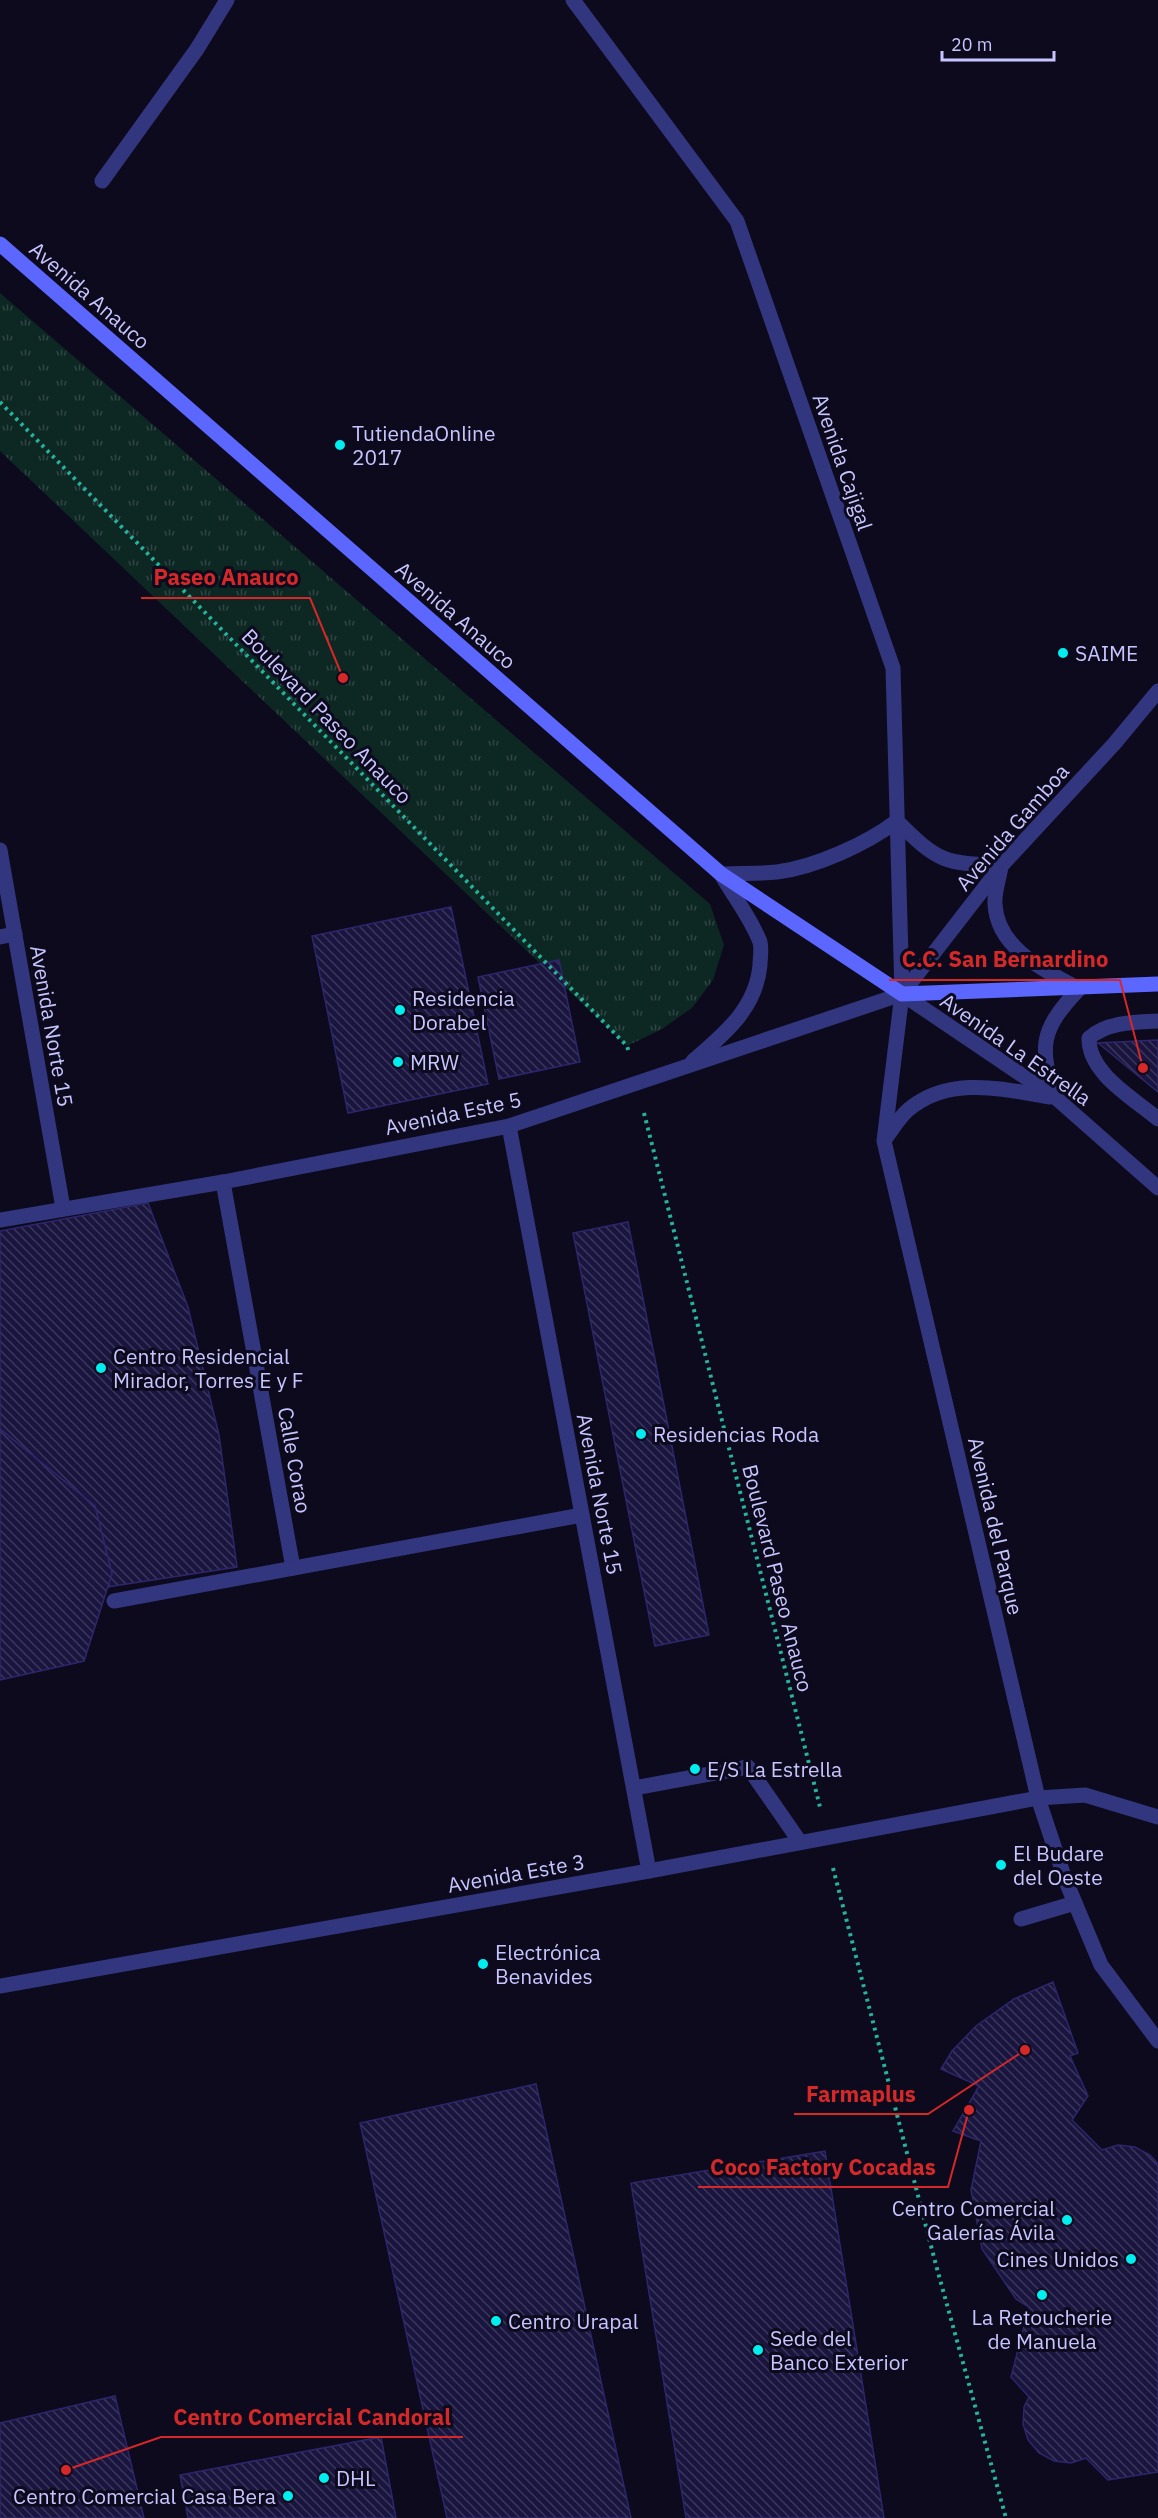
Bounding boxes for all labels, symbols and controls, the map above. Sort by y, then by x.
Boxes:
scale bar [942,24,1054,62]
text: 20 m [951,33,993,56]
street label: Avenida Anauco [24,235,156,355]
street label: Avenida Cajigal [806,390,880,534]
place label: TutiendaOnline 2017 [352,419,496,471]
marker: TutiendaOnline 2017 [333,438,347,452]
street label: Avenida Anauco [390,555,522,675]
callout: Paseo Anauco [141,558,310,598]
text: Paseo Anauco [153,562,299,591]
street label: Boulevard Paseo Anauco [236,622,418,810]
place label: SAIME [1075,639,1138,667]
marker: SAIME [1056,646,1070,660]
street label: Avenida Gamboa [949,758,1075,896]
callout: C.C. San Bernardino [889,940,1120,980]
street label: Avenida Norte 15 [24,943,80,1109]
text: C.C. San Bernardino [902,944,1108,973]
place label: Residencia Dorabel [412,984,515,1036]
street label: Avenida La Estrella [935,986,1097,1112]
marker: Residencia Dorabel [393,1003,407,1017]
place label: MRW [410,1048,459,1076]
marker: MRW [391,1055,405,1069]
street label: Avenida Este 5 [382,1085,524,1141]
place label: Centro Residencial Mirador, Torres E y F [113,1342,304,1394]
marker: Centro Residencial Mirador, Torres E y F [94,1361,108,1375]
street label: Calle Corao [272,1405,318,1515]
street label: Avenida Norte 15 [571,1411,629,1577]
place label: Residencias Roda [653,1420,819,1448]
marker: Residencias Roda [634,1427,648,1441]
street label: Avenida del Parque [962,1434,1030,1618]
street label: Boulevard Paseo Anauco [736,1461,820,1695]
place label: E/S La Estrella [707,1755,842,1783]
marker: E/S La Estrella [688,1762,702,1776]
place label: El Budare del Oeste [1013,1839,1104,1891]
street label: Avenida Este 3 [445,1847,587,1899]
marker: El Budare del Oeste [994,1858,1008,1872]
place label: Electrónica Benavides [495,1938,601,1990]
marker: Electrónica Benavides [476,1957,490,1971]
callout: Farmaplus [794,2074,928,2114]
text: Farmaplus [806,2079,916,2108]
callout: Coco Factory Cocadas [698,2147,948,2187]
text: Coco Factory Cocadas [710,2152,936,2181]
place label: Centro Comercial Galerías Ávila [892,2194,1055,2246]
marker: Centro Comercial Galerías Ávila [1060,2213,1074,2227]
place label: Cines Unidos [996,2245,1119,2273]
marker: Cines Unidos [1124,2252,1138,2266]
marker: La Retoucherie de Manuela [1035,2288,1049,2302]
place label: La Retoucherie de Manuela [972,2303,1112,2355]
place label: Centro Urapal [508,2307,639,2335]
marker: Centro Urapal [489,2314,503,2328]
place label: Sede del Banco Exterior [770,2324,908,2376]
marker: Sede del Banco Exterior [751,2343,765,2357]
callout: Centro Comercial Candoral [161,2397,463,2437]
text: Centro Comercial Candoral [173,2402,451,2431]
place label: DHL [336,2464,375,2492]
marker: DHL [317,2471,331,2485]
place label: Centro Comercial Casa Bera [13,2482,276,2510]
marker: Centro Comercial Casa Bera [281,2489,295,2503]

